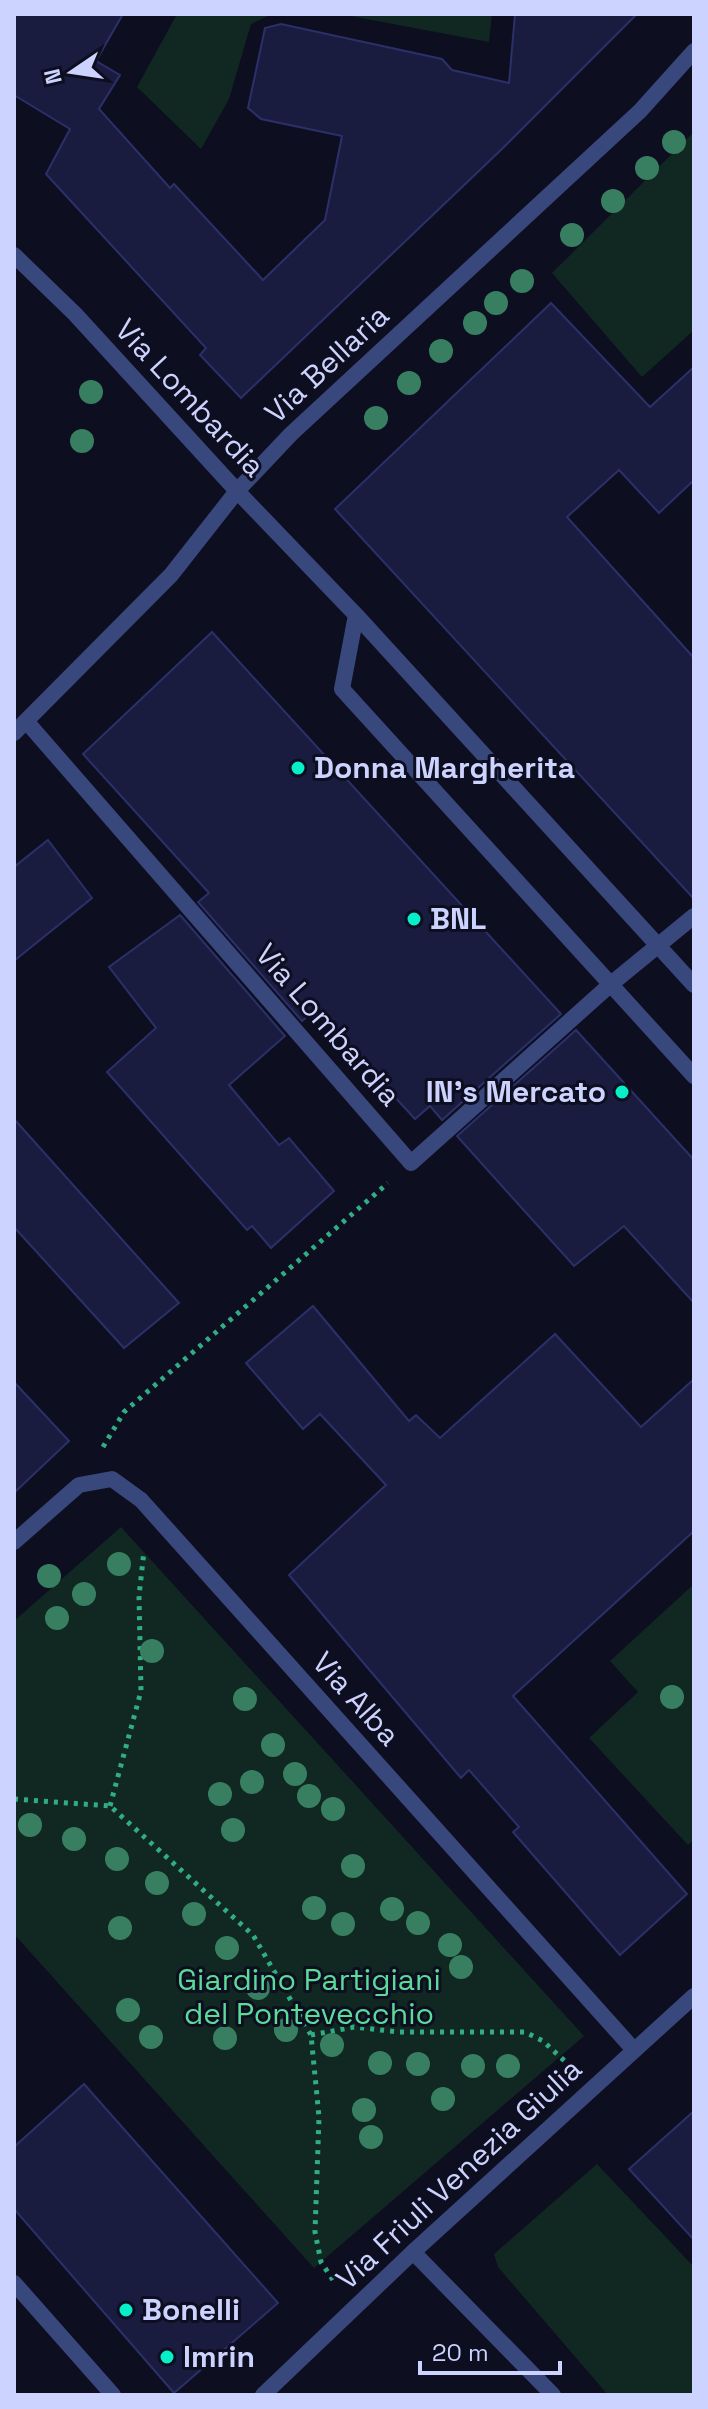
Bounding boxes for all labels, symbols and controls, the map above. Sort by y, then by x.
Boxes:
north arrow [32,32,112,112]
text: N [37,66,68,87]
street label: Via Bellaria [256,296,397,431]
street label: Via Lombardia [107,310,274,485]
place label: Donna Margherita [314,748,575,787]
marker: Donna Margherita [289,759,307,777]
place label: BNL [430,899,486,938]
marker: BNL [405,910,423,928]
street label: Via Lombardia [247,935,410,1114]
place label: IN's Mercato [426,1072,606,1111]
marker: IN's Mercato [613,1083,631,1101]
street label: Via Alba [304,1644,409,1754]
park label: Giardino Partigiani del Pontevecchio [177,1960,441,2033]
street label: Via Friuli Venezia Giulia [327,2049,590,2298]
place label: Bonelli [142,2290,240,2329]
marker: Bonelli [117,2301,135,2319]
scale bar [420,2325,560,2375]
place label: Imrin [183,2337,255,2376]
text: 20 m [432,2337,489,2368]
marker: Imrin [158,2348,176,2366]

